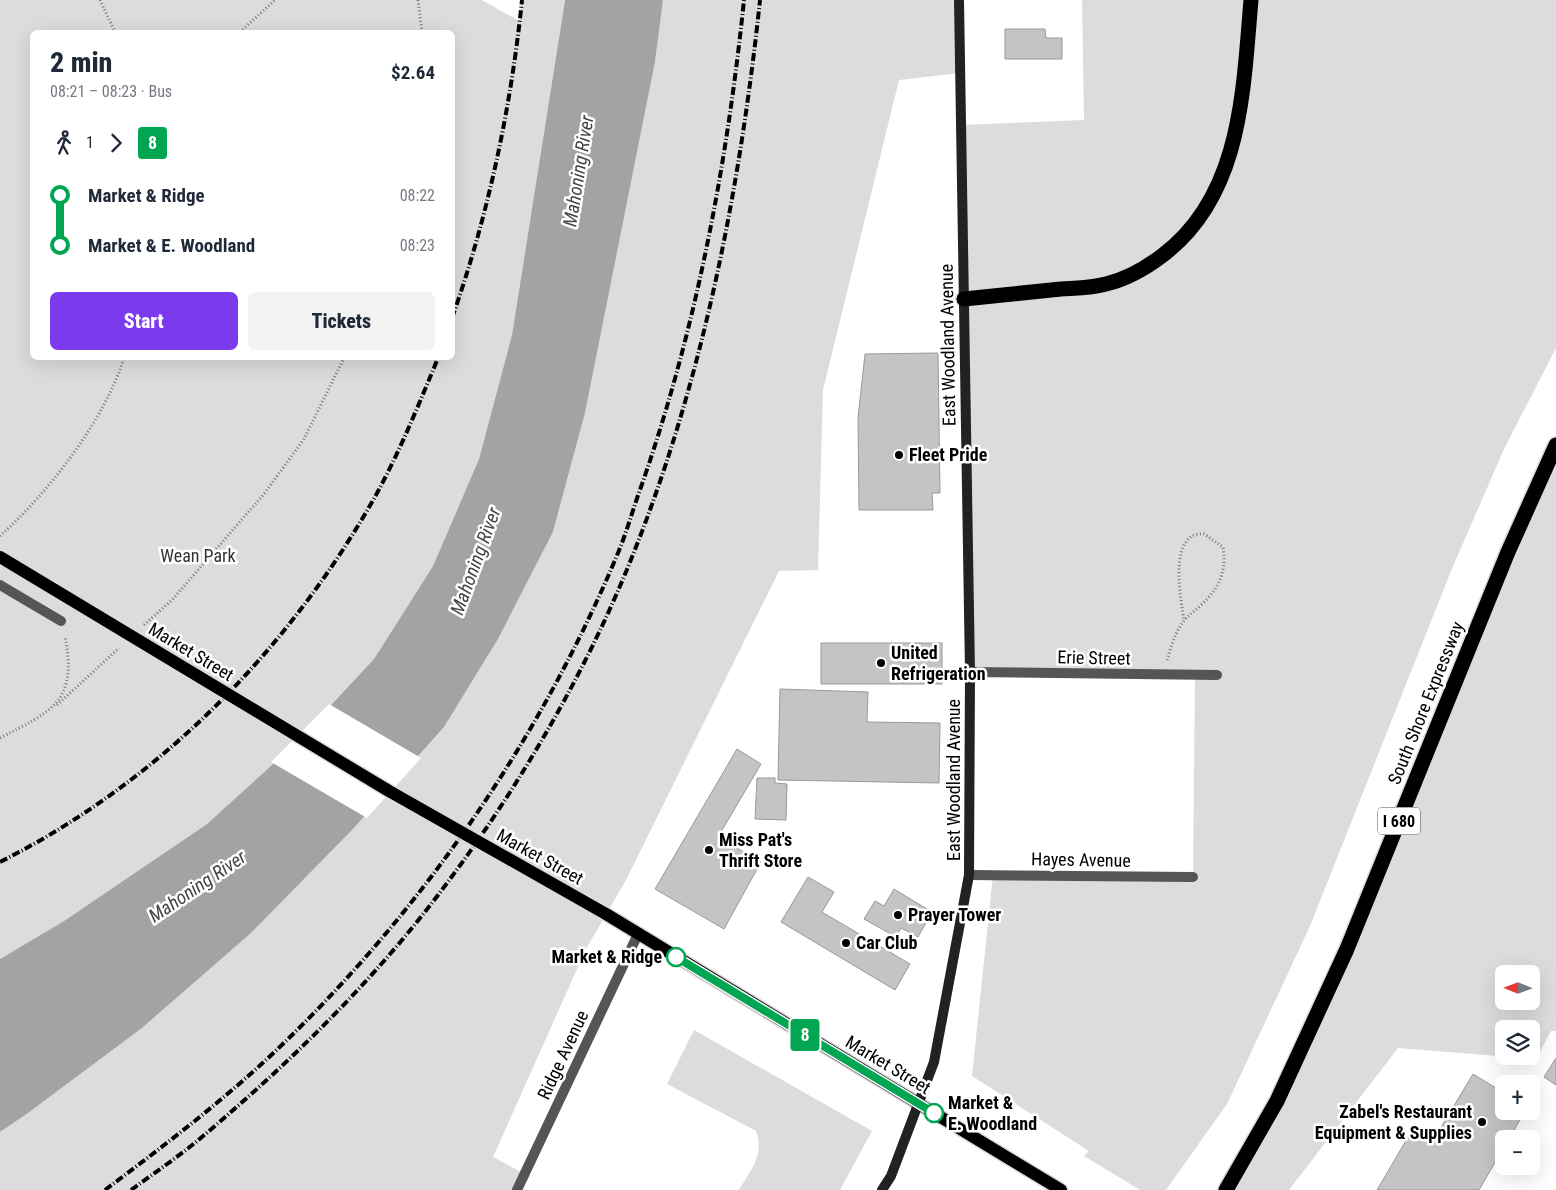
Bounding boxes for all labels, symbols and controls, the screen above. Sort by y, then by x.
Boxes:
text: 2 min [50,46,112,79]
text: $2.64 [391,61,435,84]
text: 08:21 – 08:23 · Bus [50,82,172,101]
water label: Mahoning River [558,113,599,228]
icon: walk [50,129,78,157]
icon: forward [102,129,130,157]
text: 8 [148,132,157,153]
text: 1 [86,133,94,152]
text: Market & Ridge [88,184,205,207]
text: 08:22 [400,186,435,205]
text: Market & E. Woodland [88,234,255,257]
text: 08:23 [400,236,435,255]
street label: East Woodland Avenue [936,264,959,426]
button: Start [50,292,238,350]
button: Tickets [248,292,435,350]
place label: Fleet Pride [909,444,988,465]
marker: Fleet Pride [893,449,905,461]
water label: Mahoning River [445,504,506,618]
park label: Wean Park [160,545,236,566]
street label: Market Street [145,618,238,685]
street label: South Shore Expressway [1383,618,1468,787]
place label: United Refrigeration [891,642,986,684]
street label: Erie Street [1057,646,1131,669]
marker: United Refrigeration [875,657,887,669]
street label: East Woodland Avenue [943,699,964,861]
road number: I 680 [1378,808,1420,834]
street label: Market Street [493,824,587,889]
place label: Miss Pat's Thrift Store [719,829,802,871]
marker: Miss Pat's Thrift Store [703,844,715,856]
water label: Mahoning River [144,845,251,927]
street label: Hayes Avenue [1031,848,1131,871]
place label: Prayer Tower [908,904,1001,925]
marker: Prayer Tower [892,909,904,921]
place label: Car Club [856,932,917,953]
marker: Car Club [840,937,852,949]
place label: Market & Ridge [552,946,662,967]
marker: Market & Ridge [666,947,686,967]
north arrow [1495,965,1540,1010]
map controls [1495,965,1540,1175]
street label: Ridge Avenue [533,1007,592,1103]
line badge: 8 [789,1019,821,1051]
button: layers [1495,1020,1540,1065]
text: 8 [800,1024,810,1045]
street label: Market Street [842,1031,935,1098]
button: + [1495,1075,1540,1120]
place label: Market & E. Woodland [948,1092,1037,1134]
place label: Zabel's Restaurant Equipment & Supplies [1315,1101,1472,1143]
marker: Market & E. Woodland [924,1103,944,1123]
marker: Zabel's Restaurant Equipment & Supplies [1476,1116,1488,1128]
button: − [1495,1130,1540,1175]

